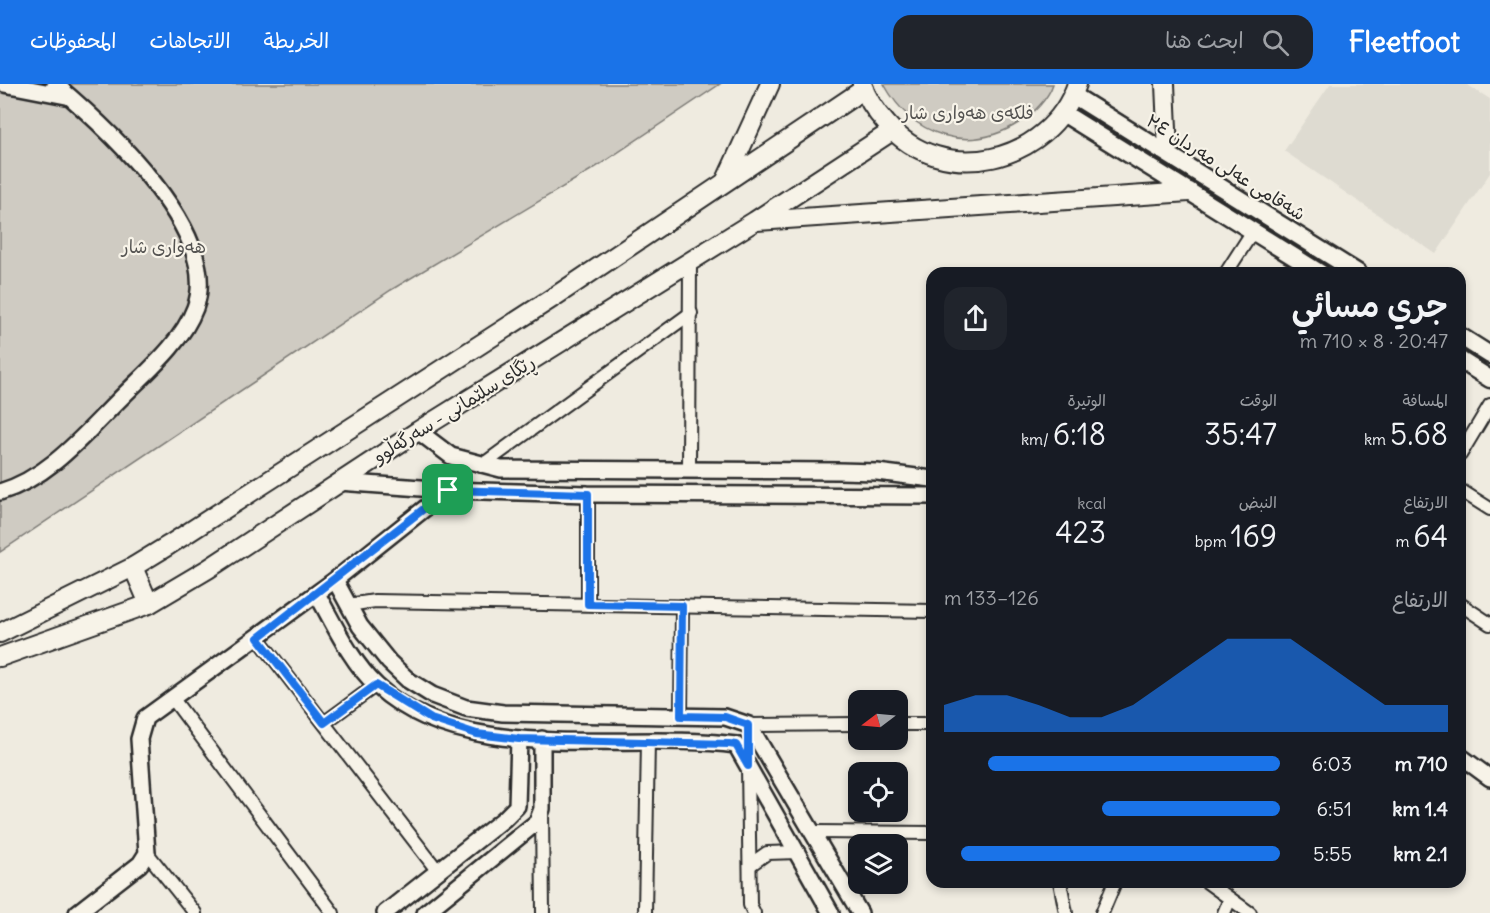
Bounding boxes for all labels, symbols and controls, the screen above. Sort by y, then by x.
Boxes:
search box [893,15,1313,69]
text: Fleetfoot [1349,24,1460,60]
text: ابحث هنا [1165,26,1244,54]
icon: search [1259,26,1292,59]
text: المحفوظات [30,27,116,54]
text: الاتجاهات [149,27,231,54]
text: الخريطة [264,27,329,54]
park label: فلکەی هەواری شار [900,101,1034,124]
street label: شەقامی عەلی مەردان ٣٤ [1142,109,1310,225]
park label: هەواری شار [120,235,206,258]
text: جري مسائي [1291,284,1448,326]
button: share [944,287,1007,350]
text: 20:47 · 8 × 710 m [1300,328,1448,353]
street label: ڕێگای سلێمانی - سەرگەڵوو [367,349,541,472]
text: الوتيرة [1067,390,1106,410]
text: الوقت [1240,390,1277,410]
text: المسافة [1402,390,1448,410]
text: 6:18 [1053,415,1106,453]
text: 35:47 [1204,415,1277,453]
text: 5.68 [1390,415,1448,453]
text: /km [1021,429,1053,449]
text: km [1364,429,1390,449]
pin [422,464,473,515]
icon: arrive [431,473,464,506]
text: النبض [1239,492,1277,512]
text: الارتفاع [1403,492,1448,512]
text: kcal [1077,493,1106,513]
text: 423 [1055,513,1106,551]
text: 169 [1231,517,1277,555]
text: 64 [1413,517,1448,555]
text: bpm [1195,531,1231,551]
text: m [1395,531,1413,551]
text: 126–133 m [944,585,1039,610]
text: الارتفاع [1392,587,1448,612]
north arrow [848,690,908,750]
map controls [848,690,908,894]
text: 6:03 [1311,751,1352,776]
text: 710 m [1395,751,1448,776]
button: locate [848,762,908,822]
text: 6:51 [1317,796,1352,821]
text: 1.4 km [1392,796,1448,821]
button: layers [848,834,908,894]
text: 5:55 [1313,841,1352,866]
text: 2.1 km [1393,841,1448,866]

